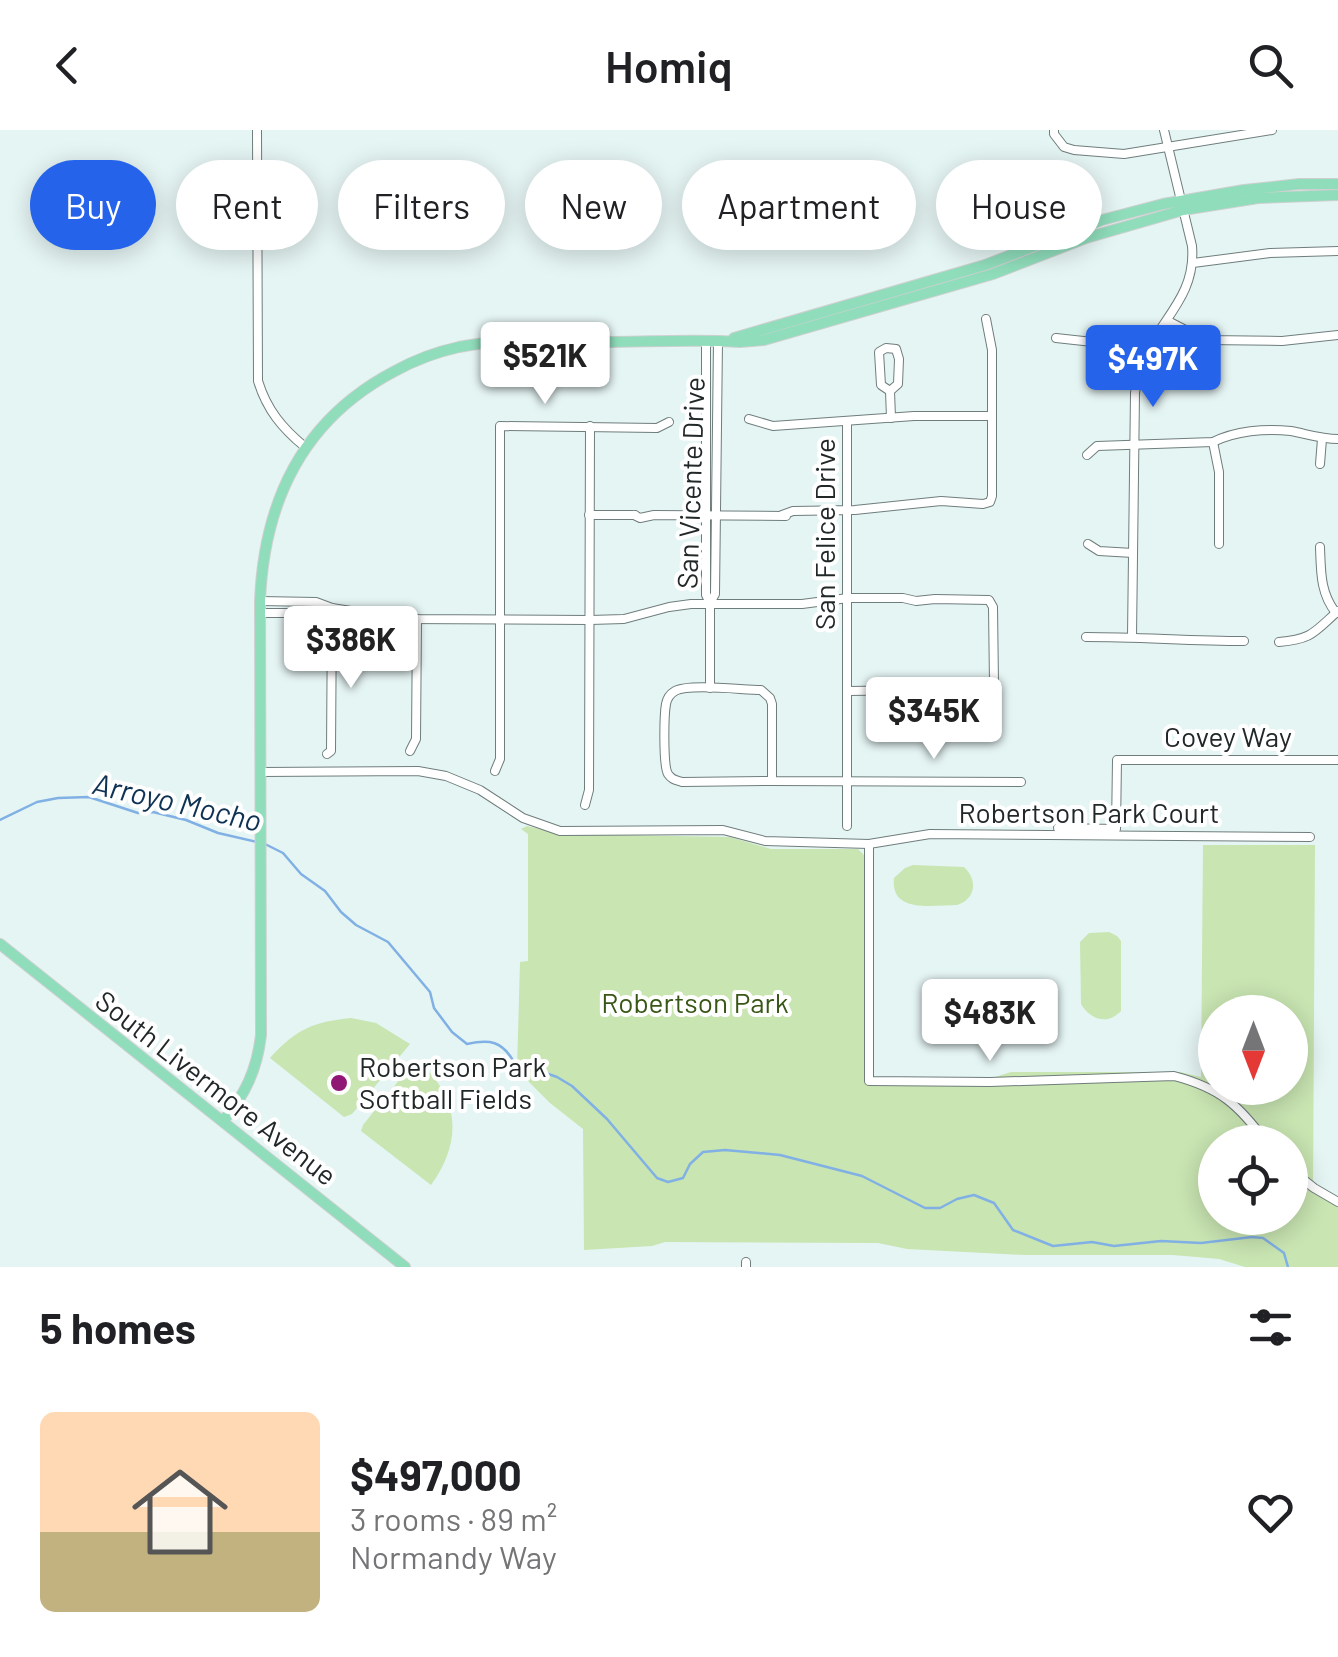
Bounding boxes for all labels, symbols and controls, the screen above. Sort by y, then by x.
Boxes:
icon: back [40,38,95,93]
text: Homiq [605,38,733,92]
icon: search [1243,38,1298,93]
chip: Buy [30,160,156,250]
chip: Rent [176,160,318,250]
chip: Filters [338,160,505,250]
chip: New [525,160,662,250]
chip: Apartment [682,160,916,250]
chip: House [936,160,1102,250]
pin: $521K [475,322,615,407]
pin: $497K [1083,325,1223,410]
text: $521K [503,335,587,373]
text: $497K [1108,338,1198,376]
street label: San Vicente Drive [669,376,711,590]
street label: San Felice Drive [807,438,841,630]
pin: $386K [281,606,421,691]
text: $386K [306,619,396,657]
pin: $345K [864,677,1004,762]
text: $345K [888,690,980,728]
street label: Covey Way [1164,719,1292,753]
water label: Arroyo Mocho [90,764,265,838]
street label: Robertson Park Court [958,795,1220,829]
pin: $483K [920,979,1060,1064]
street label: South Livermore Avenue [89,983,344,1192]
park label: Robertson Park [601,985,789,1019]
text: $483K [944,992,1036,1030]
north arrow [1198,995,1308,1105]
map controls [1198,995,1308,1235]
place label: Robertson Park Softball Fields [359,1049,547,1115]
marker: Robertson Park Softball Fields [328,1072,350,1094]
button: locate [1198,1125,1308,1235]
icon: filters [1243,1300,1298,1355]
text: 5 homes [40,1302,196,1352]
text: $497,000 [350,1449,522,1499]
icon: home [120,1452,240,1572]
icon: heart [1243,1485,1298,1540]
text: 3 rooms · 89 m² [350,1499,557,1537]
text: Normandy Way [350,1537,557,1575]

